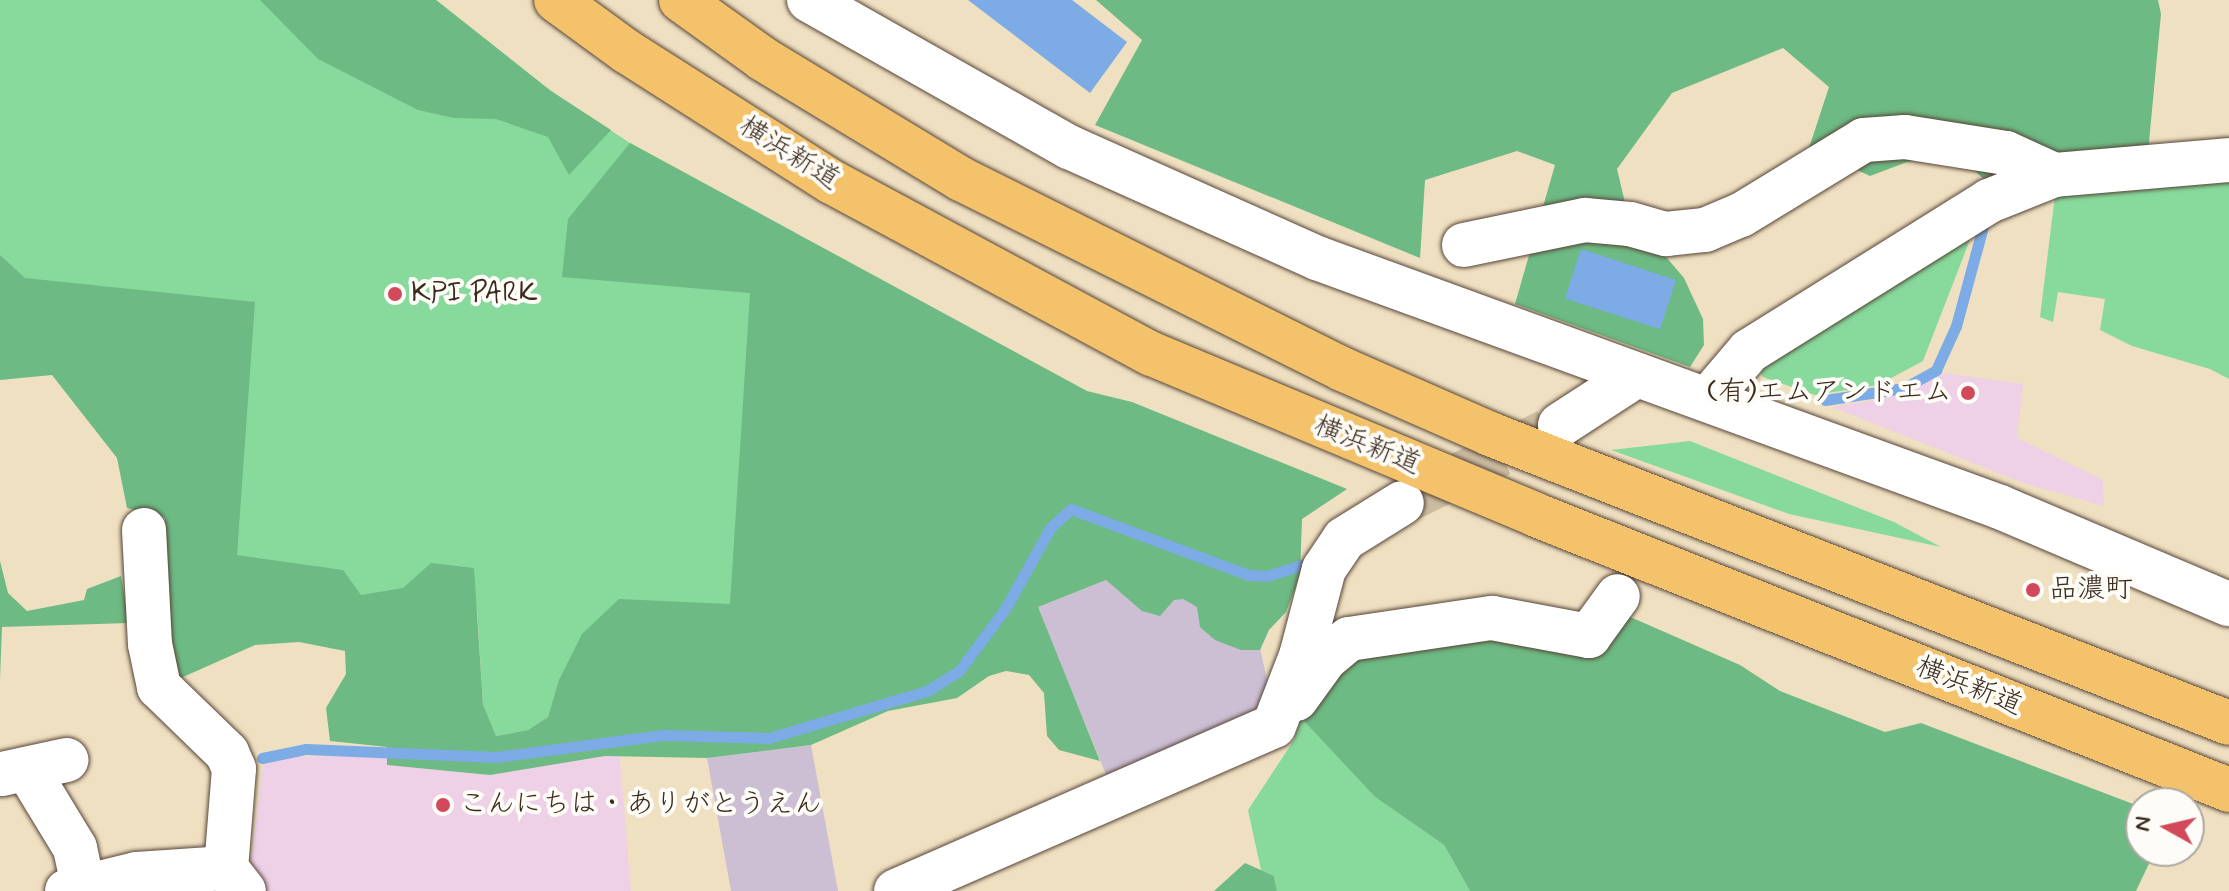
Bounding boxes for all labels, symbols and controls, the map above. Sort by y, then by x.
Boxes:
street label: 横浜新道 [733,110,845,198]
place label: KPI PARK [411,277,533,311]
marker: KPI PARK [386,285,404,303]
place label: (有)エムアンドエム [1706,376,1952,410]
marker: (有)エムアンドエム [1959,384,1977,402]
street label: 横浜新道 [1309,409,1425,483]
place label: 品濃町 [2049,573,2133,607]
marker: 品濃町 [2024,581,2042,599]
street label: 横浜新道 [1911,650,2027,724]
north arrow [2125,787,2205,867]
place label: こんにちは・ありがとうえん [459,788,823,822]
marker: こんにちは・ありがとうえん [434,796,452,814]
text: N [2128,815,2158,833]

